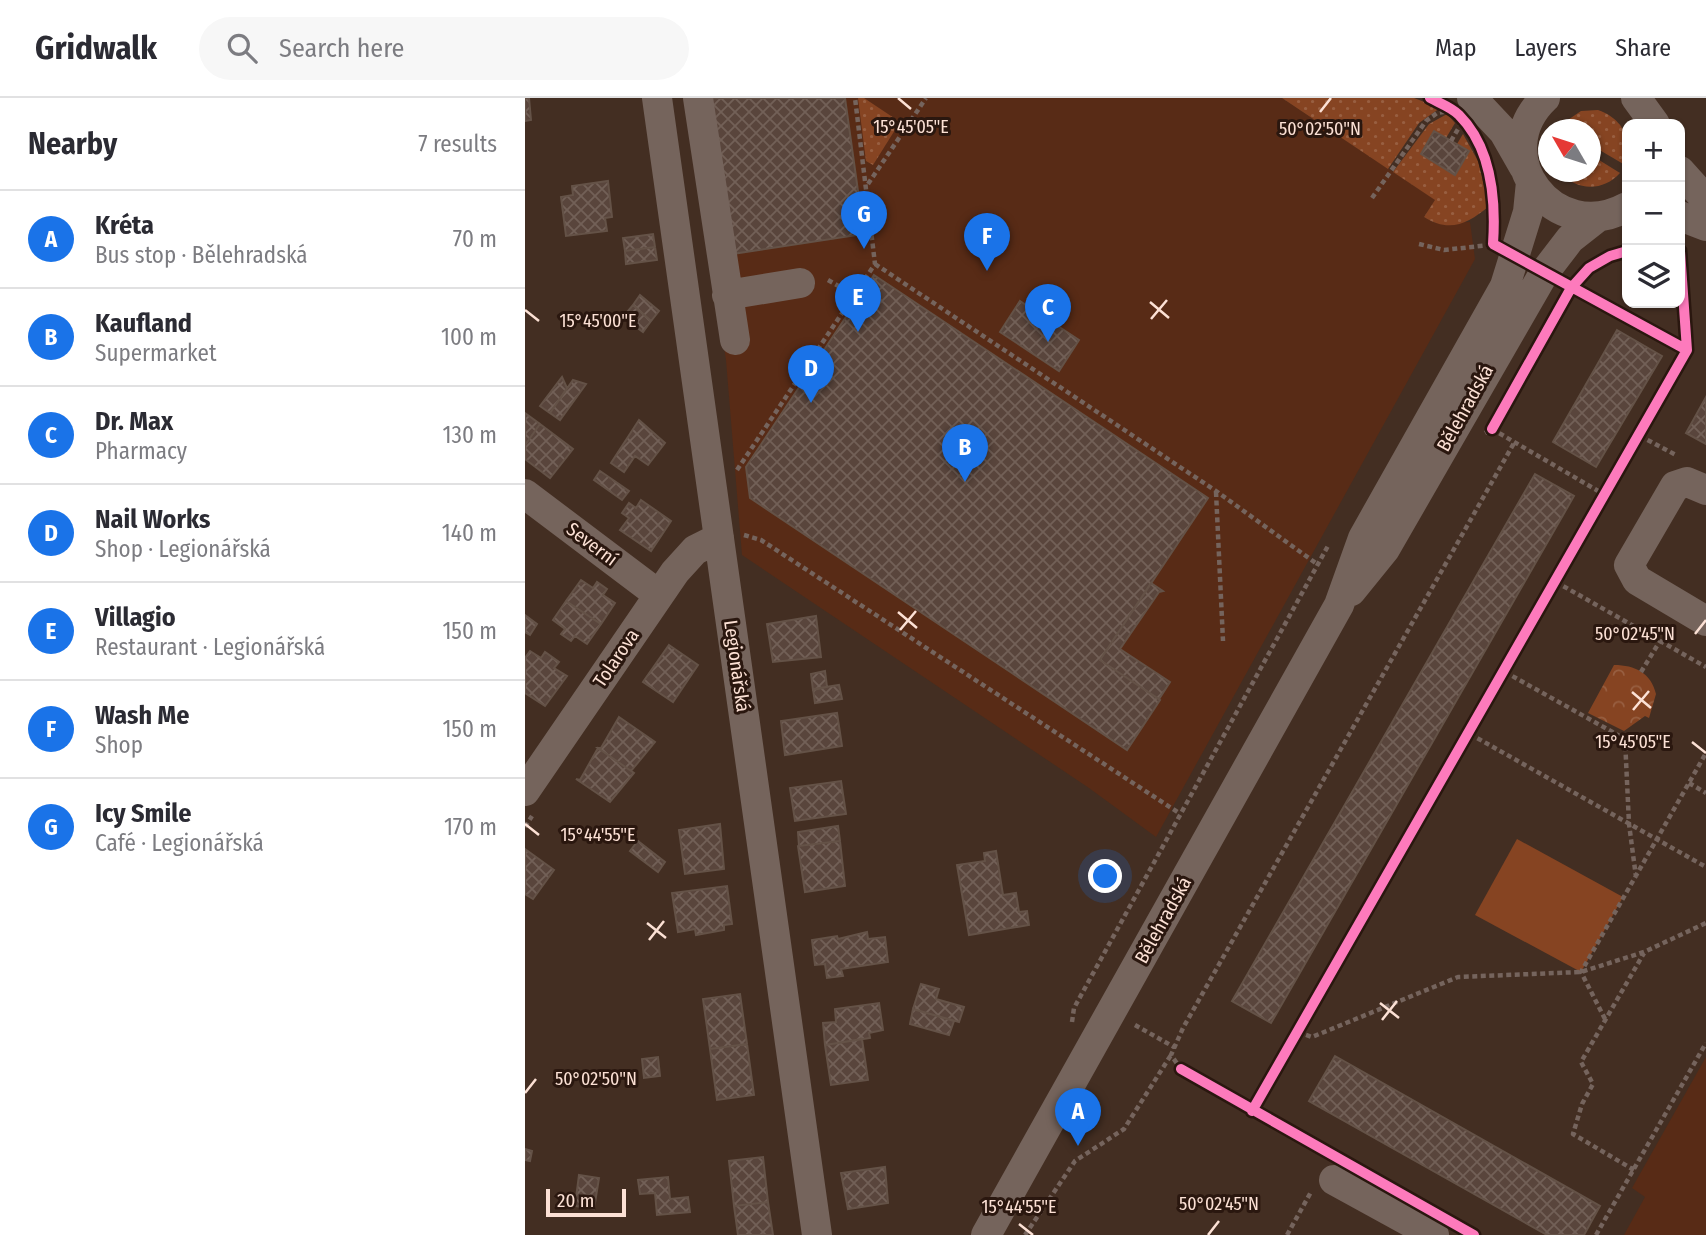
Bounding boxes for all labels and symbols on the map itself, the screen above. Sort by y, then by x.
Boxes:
text: 15°45'05"E [873,116,949,138]
text: 50°02'50"N [1279,118,1361,140]
north arrow [1538,119,1601,182]
pin: G [841,191,887,249]
pin: F [964,213,1010,271]
pin: E [835,274,881,332]
pin: C [1025,284,1071,342]
text: 15°45'00"E [559,310,637,332]
pin: D [788,345,834,403]
street label: Bělehradská [1432,361,1498,455]
pin: B [942,424,988,482]
street label: Severní [562,517,622,571]
street label: Legionářská [719,618,755,714]
text: 50°02'45"N [1595,623,1675,645]
street label: Tolarova [588,624,644,692]
text: 15°45'05"E [1595,731,1671,753]
text: 15°44'55"E [561,824,635,846]
your location [1088,859,1122,893]
street label: Bělehradská [1130,873,1196,967]
text: 50°02'50"N [555,1068,637,1090]
pin: A [1055,1088,1101,1146]
scale bar [546,1186,627,1218]
text: 50°02'45"N [1179,1193,1259,1215]
text: 15°44'55"E [982,1196,1056,1218]

